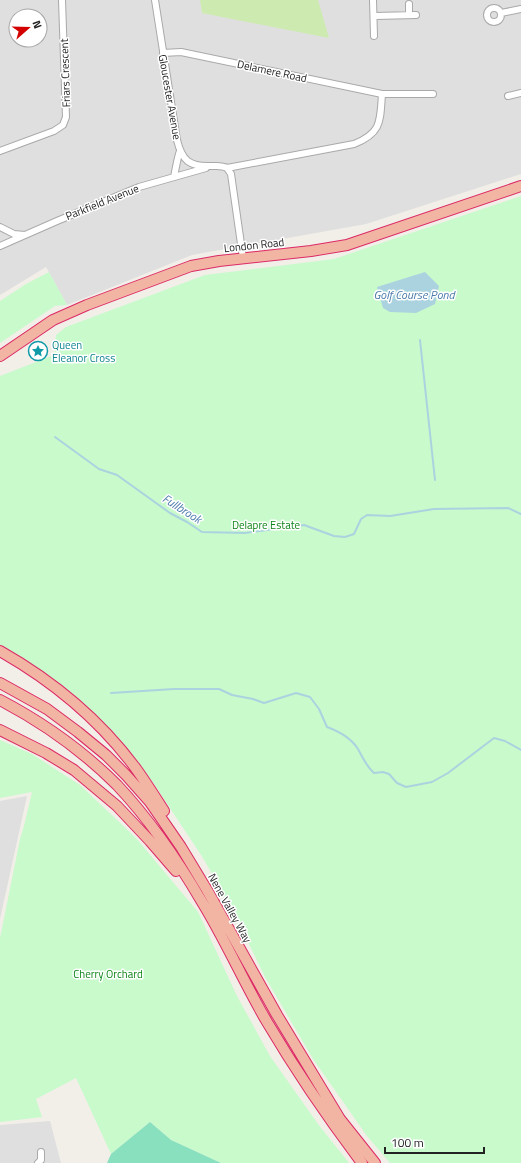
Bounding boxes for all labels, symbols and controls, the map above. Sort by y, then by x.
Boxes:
north arrow [8,8,48,48]
text: N [29,18,46,31]
street label: Friars Crescent [56,38,74,108]
street label: Gloucester Avenue [155,53,185,141]
street label: Delamere Road [236,56,309,86]
street label: Parkfield Avenue [63,180,141,224]
street label: London Road [223,234,285,256]
water label: Golf Course Pond [373,285,457,304]
place label: Queen Eleanor Cross [52,337,115,366]
place icon: Queen Eleanor Cross [27,340,49,362]
water label: Fullbrook [159,489,207,529]
park label: Delapre Estate [232,517,301,533]
street label: Nene Valley Way [204,870,256,946]
park label: Cherry Orchard [73,966,143,982]
scale bar [385,1129,484,1155]
text: 100 m [391,1133,424,1152]

